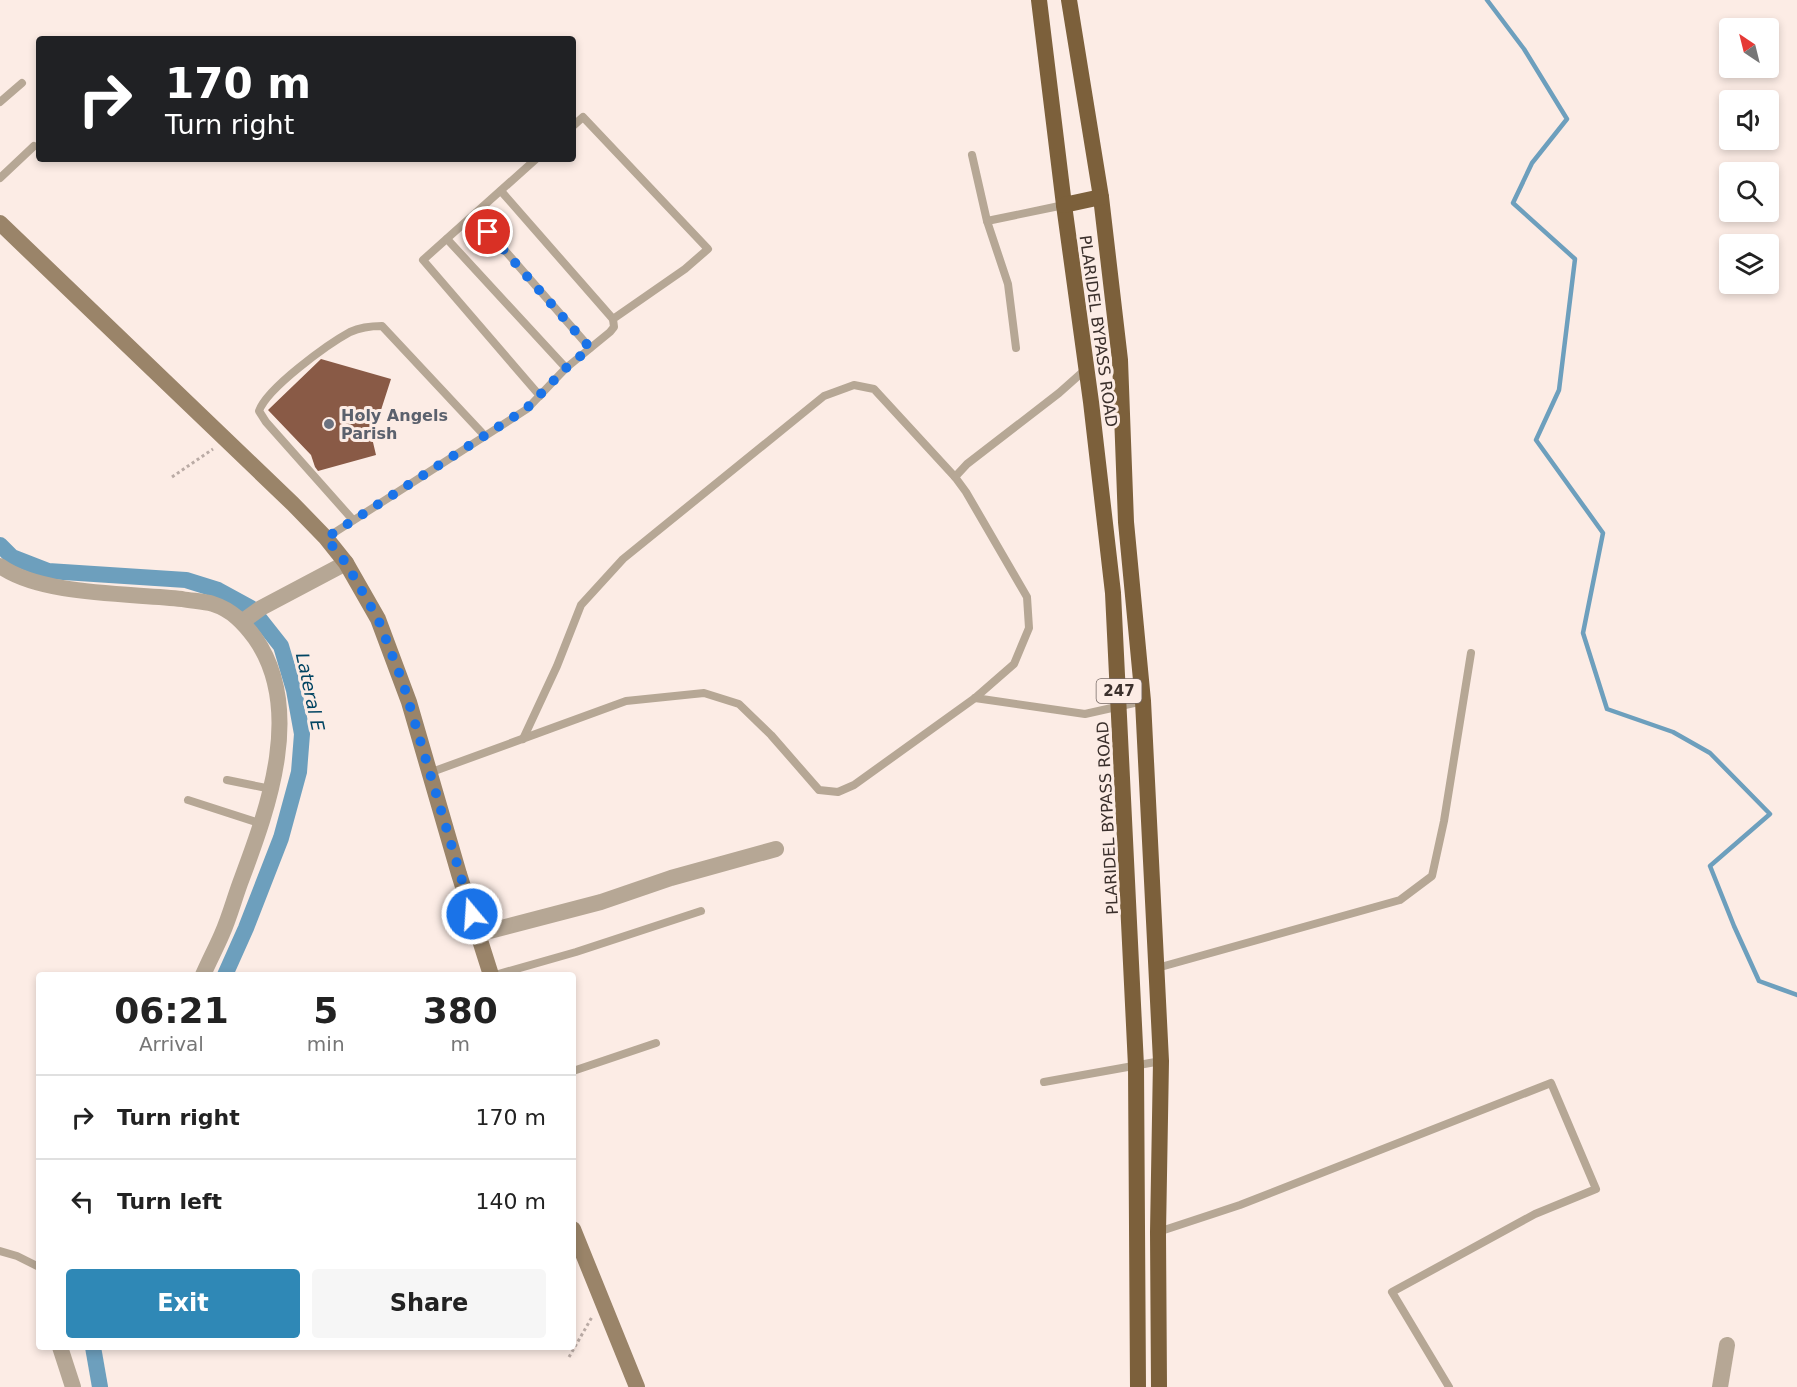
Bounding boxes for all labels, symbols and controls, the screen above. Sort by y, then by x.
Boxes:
north arrow [1719,18,1779,78]
map controls [1719,18,1779,294]
text: 170 m [165,59,311,108]
icon: right [66,60,144,138]
button: sound [1719,90,1779,150]
text: Turn right [165,109,294,140]
button: search [1719,162,1779,222]
pin [462,206,513,257]
icon: arrive [471,215,504,248]
street label: PLARIDEL BYPASS ROAD [1076,234,1121,428]
button: layers [1719,234,1779,294]
place label: Holy Angels Parish [341,406,448,443]
marker: Holy Angels Parish [322,417,336,431]
water label: Lateral E [292,651,329,734]
road number: 247 [1096,679,1142,703]
street label: PLARIDEL BYPASS ROAD [1093,721,1122,915]
position arrow [440,882,504,946]
text: 06:21 [114,990,229,1031]
text: 5 [313,990,338,1031]
text: 380 [423,990,498,1031]
text: Arrival [139,1032,204,1056]
text: min [307,1032,345,1056]
text: m [451,1032,470,1056]
icon: right [66,1101,99,1134]
text: Turn right [117,1105,240,1130]
text: 170 m [476,1105,546,1130]
icon: left [66,1185,99,1218]
text: Turn left [117,1189,222,1214]
text: 140 m [476,1189,546,1214]
button: Exit [66,1269,300,1338]
button: Share [312,1269,546,1338]

